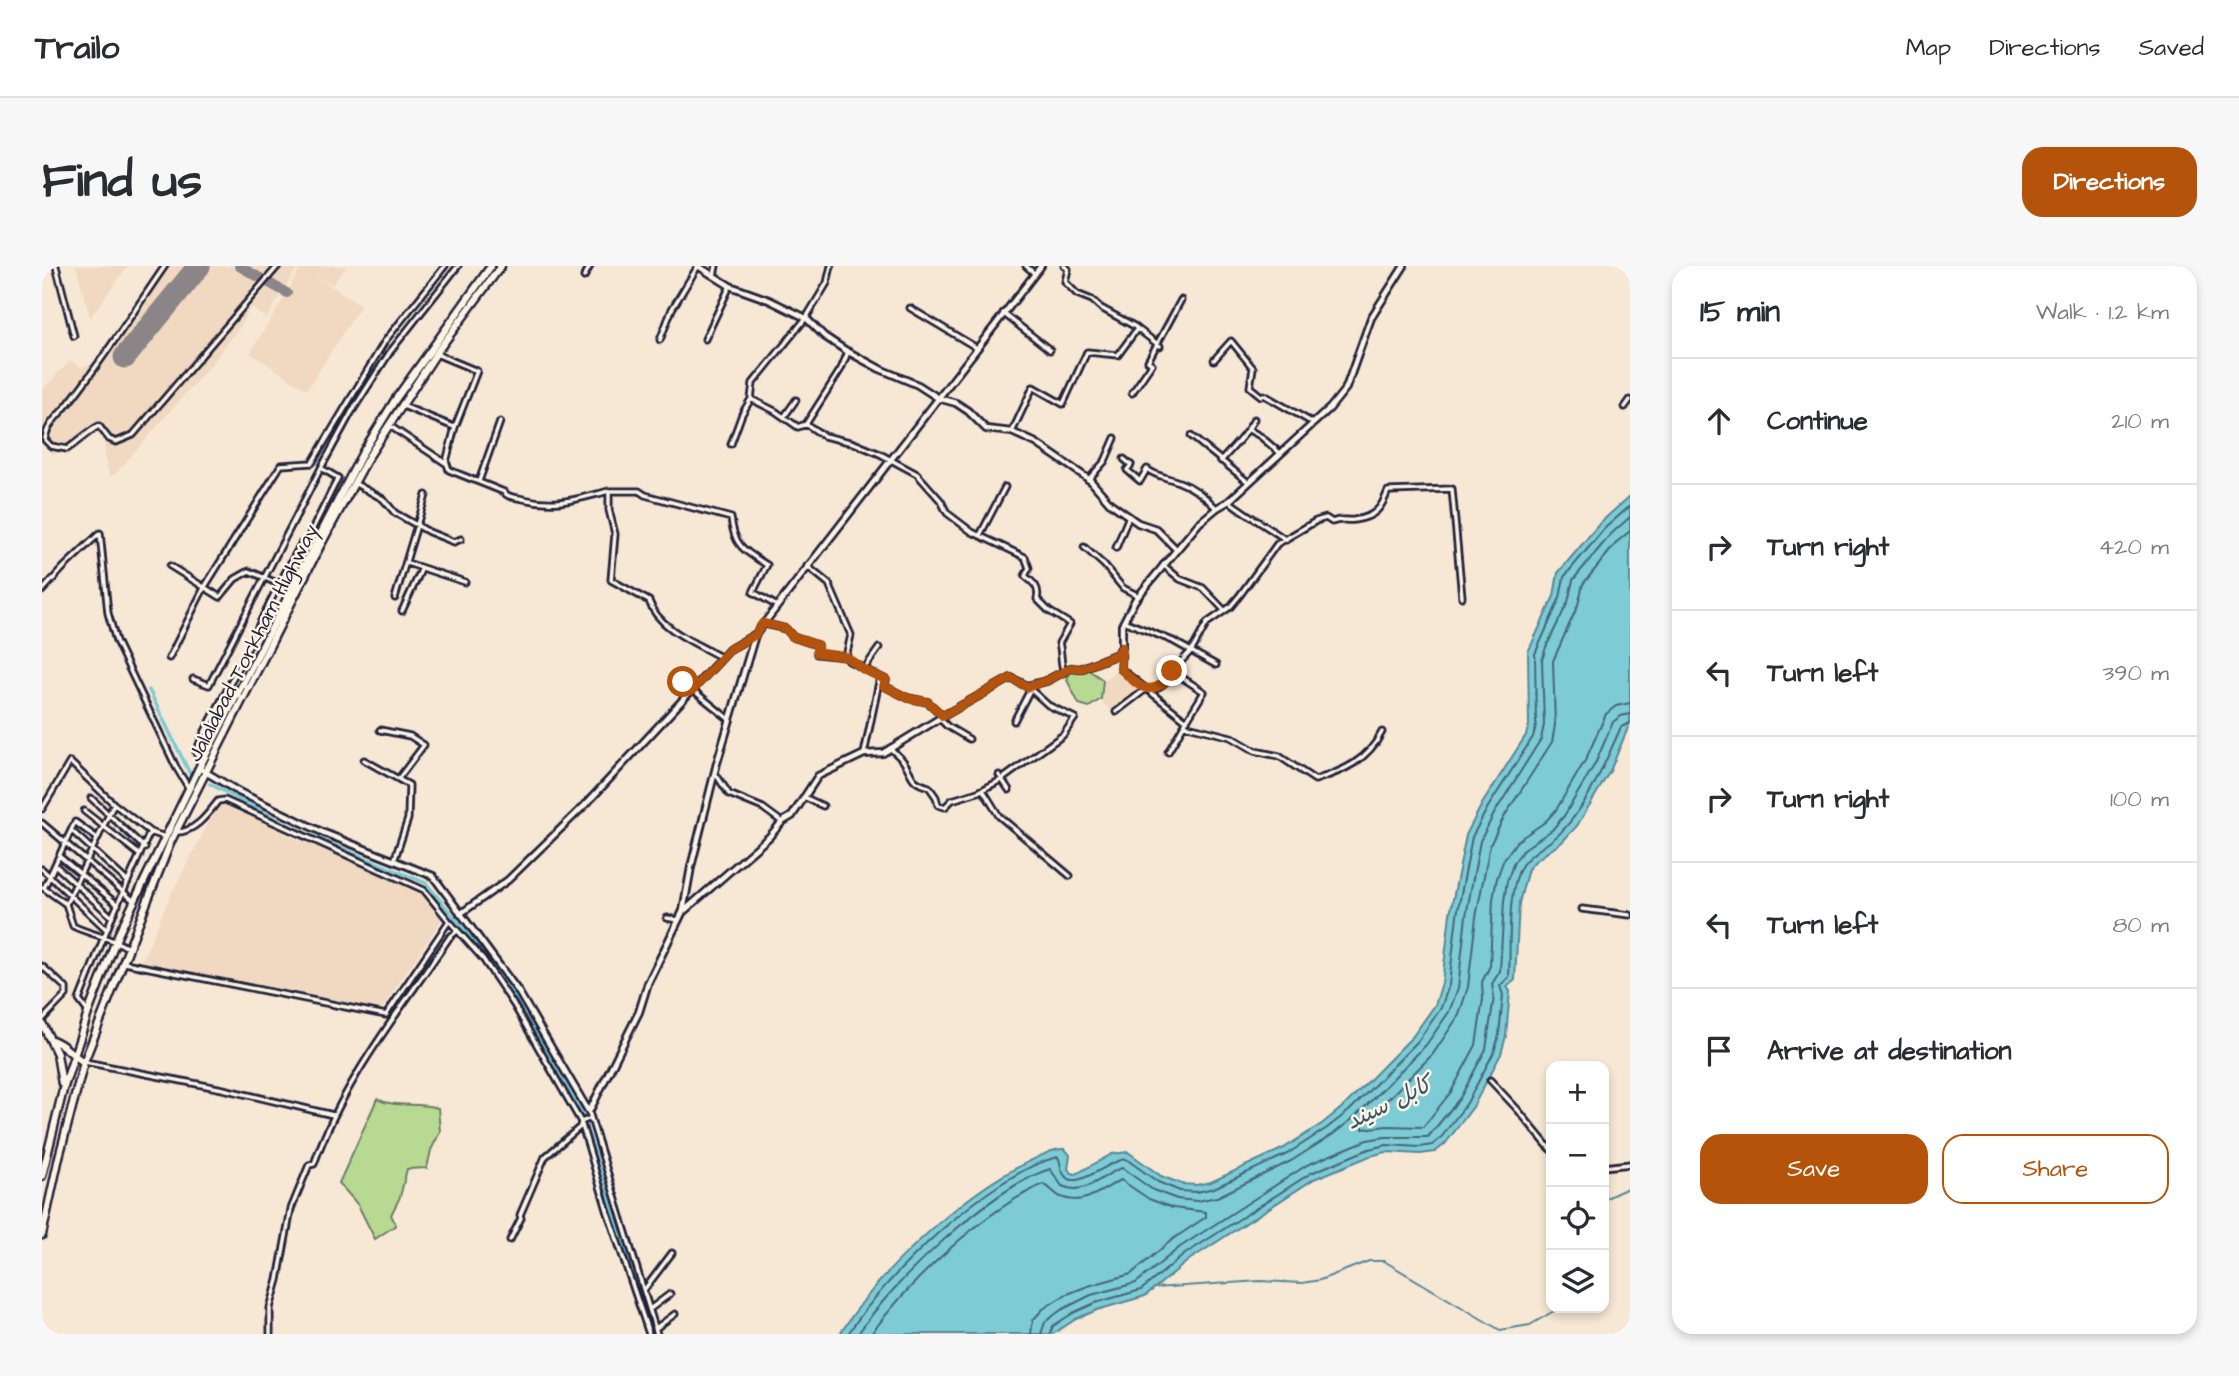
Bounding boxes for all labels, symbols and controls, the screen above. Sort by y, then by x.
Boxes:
text: Trailo [35,25,119,71]
text: Map [1906,31,1951,65]
text: Directions [1989,31,2101,65]
text: Saved [2139,31,2204,65]
button: Directions [2022,147,2197,217]
text: Find us [42,148,202,216]
text: 15 min [1700,291,1780,333]
text: Walk · 1.2 km [2036,296,2169,328]
icon: ahead [1700,402,1738,440]
text: Continue [1767,403,1868,439]
text: 210 m [2111,405,2169,437]
street label: Jalalabad Torkham Highway [180,519,328,768]
icon: right [1700,528,1738,566]
text: Turn right [1767,529,1889,565]
text: 420 m [2099,531,2169,563]
icon: left [1700,654,1738,692]
route end [1156,655,1187,686]
text: Turn left [1767,655,1878,691]
text: 390 m [2103,657,2169,689]
route start [667,666,698,697]
icon: right [1700,780,1738,818]
text: Turn right [1767,781,1889,817]
text: 100 m [2110,783,2169,815]
icon: left [1700,906,1738,944]
text: Turn left [1767,907,1878,943]
text: 80 m [2112,909,2169,941]
icon: arrive [1700,1032,1738,1070]
text: Arrive at destination [1767,1033,2012,1069]
map controls [1546,1061,1609,1313]
button: + [1546,1061,1609,1124]
water label: کابل سيند [1341,1067,1441,1138]
button: − [1546,1124,1609,1187]
button: Save [1700,1134,1928,1204]
button: Share [1942,1134,2169,1204]
button: locate [1546,1187,1609,1250]
button: layers [1546,1250,1609,1313]

